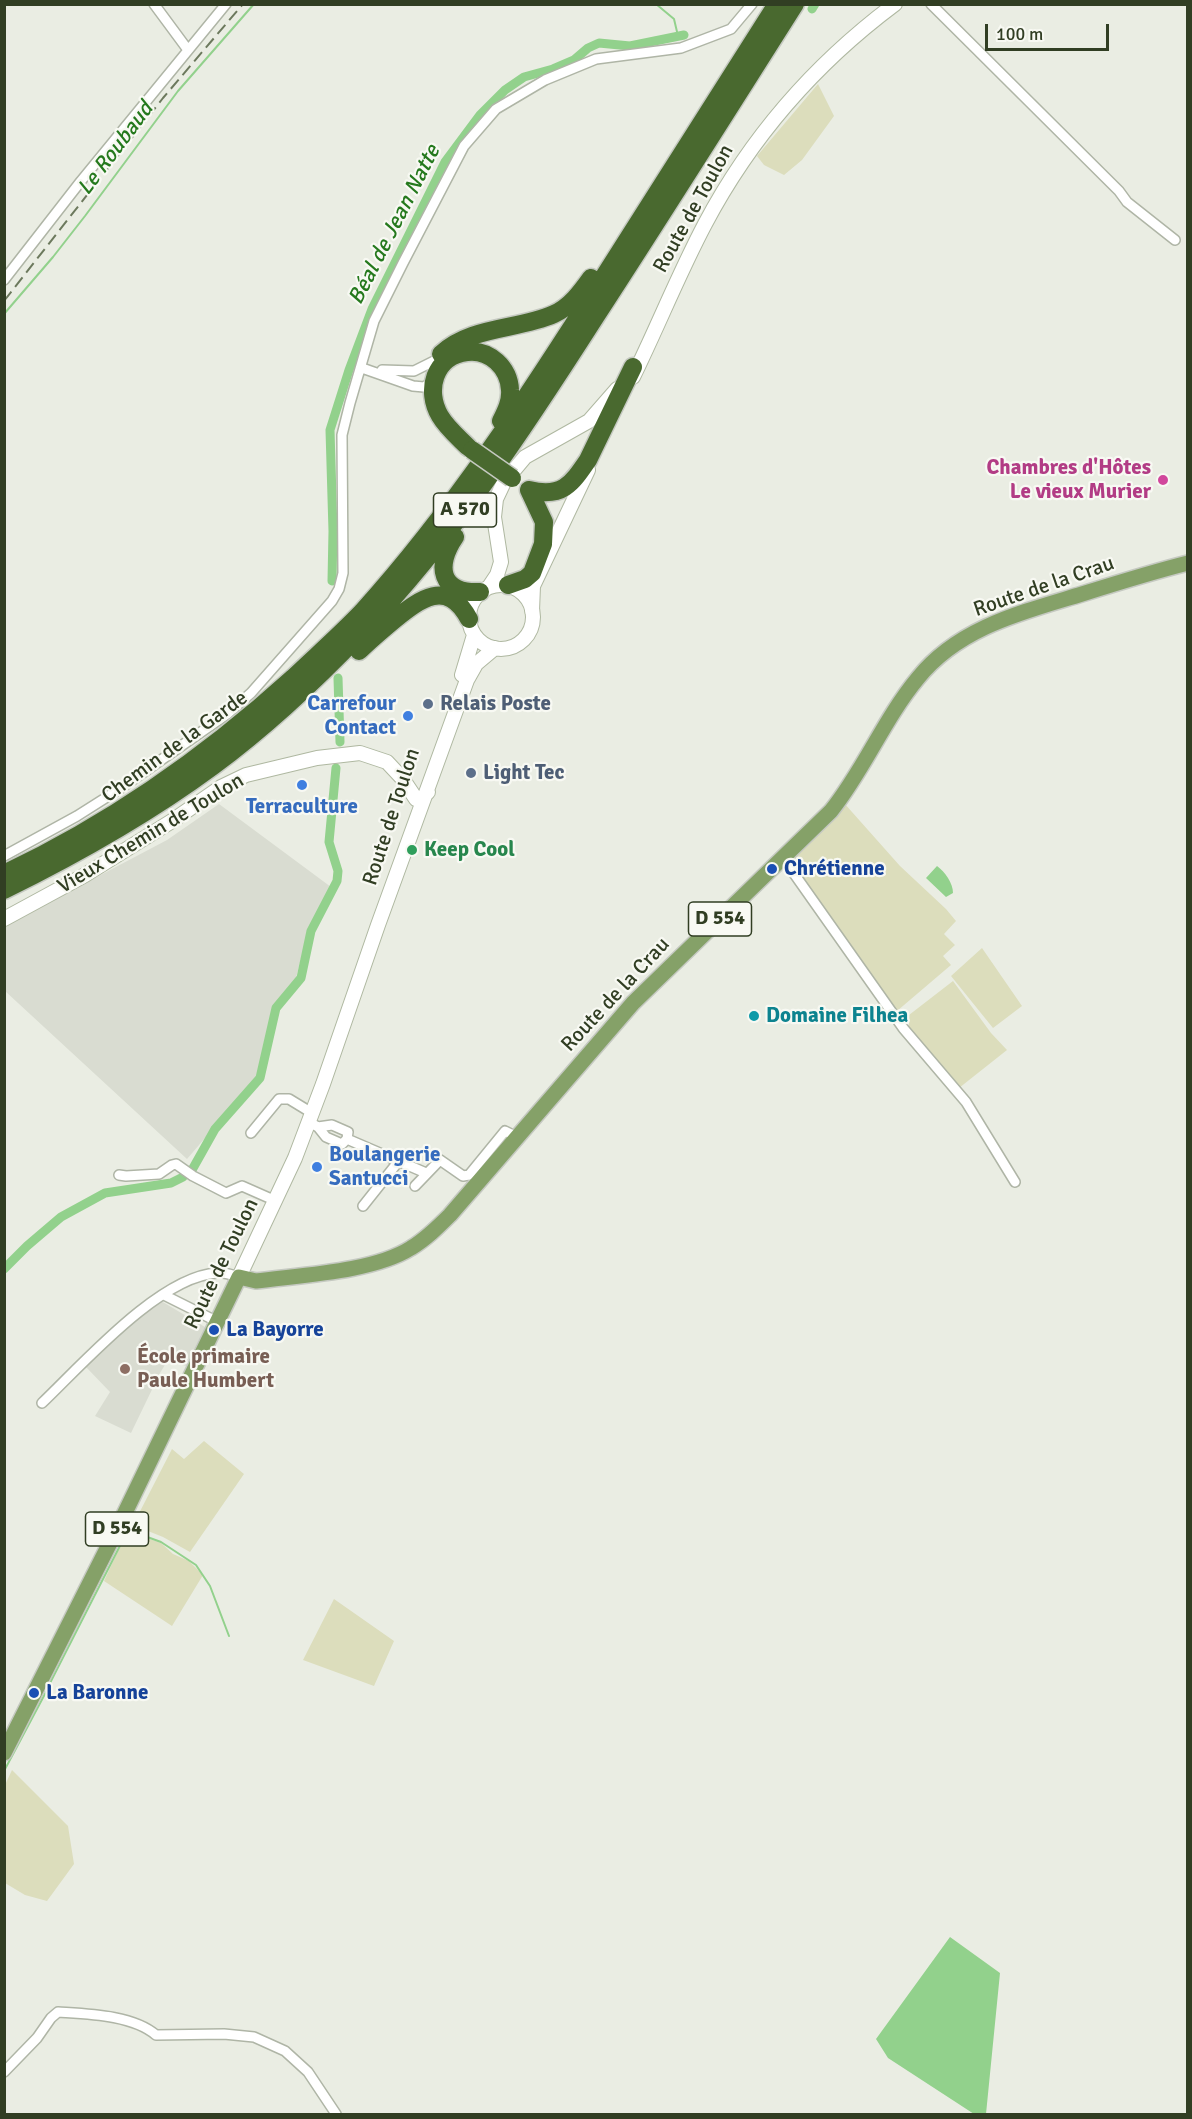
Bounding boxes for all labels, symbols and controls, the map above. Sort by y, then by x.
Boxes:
scale bar [988,12,1112,50]
text: 100 m [996,23,1043,45]
water label: Le Roubaud [72,97,160,201]
water label: Béal de Jean Natte [343,141,447,309]
street label: Route de Toulon [648,141,740,277]
place label: Chambres d'Hôtes Le vieux Murier [986,455,1151,505]
marker: Chambres d'Hôtes Le vieux Murier [1156,473,1170,487]
road number: A 570 [434,493,496,527]
street label: Route de la Crau [970,551,1118,623]
street label: Chemin de la Garde [97,686,253,808]
place label: Carrefour Contact [307,691,396,741]
place label: Relais Poste [440,691,551,717]
marker: Relais Poste [421,697,435,711]
marker: Carrefour Contact [401,709,415,723]
street label: Route de Toulon [358,745,426,889]
place label: Light Tec [483,760,564,786]
marker: Light Tec [464,766,478,780]
street label: Vieux Chemin de Toulon [53,768,249,900]
marker: Terraculture [295,778,309,792]
place label: Terraculture [246,794,358,820]
place label: Keep Cool [424,837,515,863]
marker: Keep Cool [405,843,419,857]
place label: Chrétienne [784,856,885,882]
marker: Chrétienne [765,862,779,876]
road number: D 554 [688,902,752,936]
street label: Route de la Crau [557,933,675,1057]
place label: Domaine Filhea [766,1003,908,1029]
marker: Domaine Filhea [747,1009,761,1023]
place label: Boulangerie Santucci [329,1142,440,1192]
marker: Boulangerie Santucci [310,1160,324,1174]
street label: Route de Toulon [179,1194,265,1334]
place label: La Bayorre [226,1317,324,1343]
marker: La Bayorre [207,1323,221,1337]
place label: École primaire Paule Humbert [137,1344,274,1394]
marker: École primaire Paule Humbert [118,1362,132,1376]
road number: D 554 [86,1512,148,1546]
place label: La Baronne [46,1680,148,1706]
marker: La Baronne [27,1686,41,1700]

